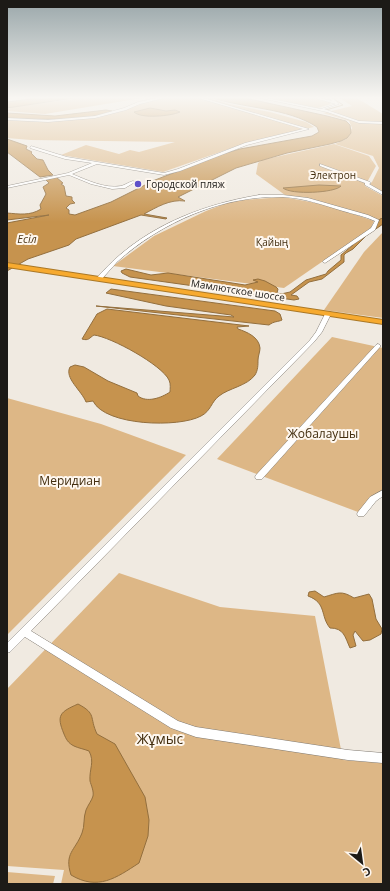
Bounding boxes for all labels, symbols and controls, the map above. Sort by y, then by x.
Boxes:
park label: Электрон [310,168,356,182]
place label: Городской пляж [146,177,225,191]
marker: Городской пляж [133,179,143,189]
water label: Есіл [17,231,37,246]
park label: Қайың [256,235,289,249]
street label: Мамлютское шоссе [190,276,286,304]
park label: Жобалаушы [288,425,358,442]
park label: Меридиан [39,472,101,489]
park label: Жұмыс [137,729,184,748]
north arrow [342,843,382,883]
text: С [360,864,374,880]

